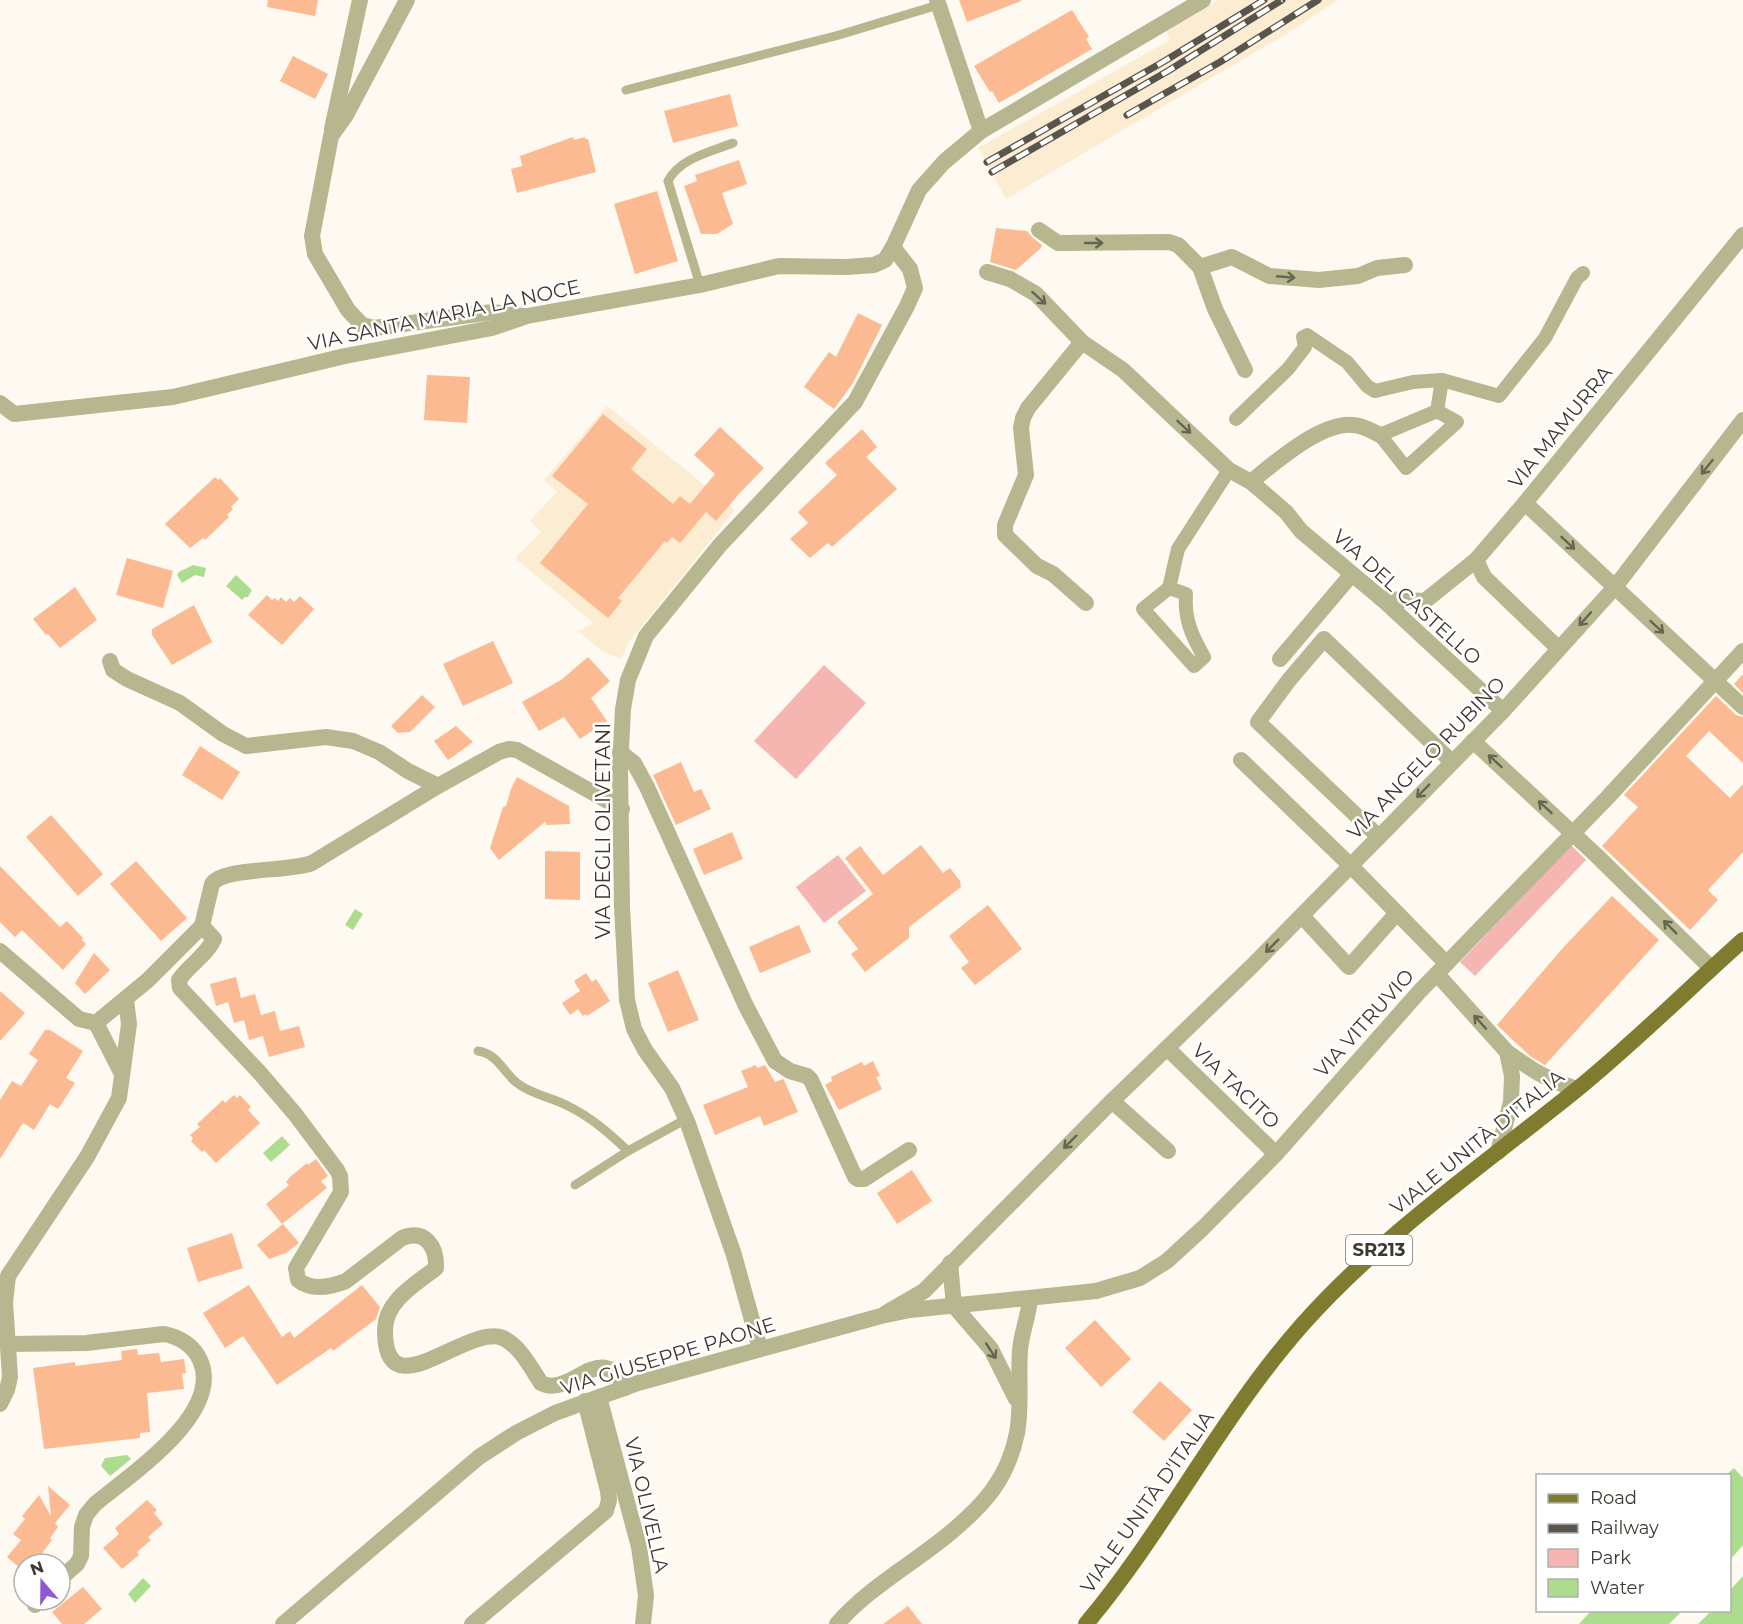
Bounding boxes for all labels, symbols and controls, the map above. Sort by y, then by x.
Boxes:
one-way arrow [1083,237,1103,249]
one-way arrow [1276,272,1296,283]
street label: VIA SANTA MARIA LA NOCE [306,274,582,356]
one-way arrow [1031,291,1046,305]
street label: VIA MAMURRA [1503,360,1617,493]
one-way arrow [1176,420,1191,434]
one-way arrow [1701,458,1714,474]
street label: VIA DEL CASTELLO [1328,524,1486,670]
one-way arrow [1560,536,1575,550]
one-way arrow [1578,611,1592,626]
one-way arrow [1650,619,1665,634]
street label: VIA ANGELO RUBINO [1342,672,1510,844]
street label: VIA DEGLI OLIVETANI [591,723,615,939]
one-way arrow [1488,754,1503,768]
one-way arrow [1416,784,1430,799]
one-way arrow [1537,800,1552,814]
one-way arrow [1663,920,1677,935]
one-way arrow [1265,938,1279,953]
street label: VIA VITRUVIO [1309,964,1419,1082]
one-way arrow [1473,1015,1487,1030]
street label: VIA TACITO [1187,1038,1285,1134]
street label: VIALE UNITÀ D'ITALIA [1385,1064,1569,1219]
one-way arrow [1063,1134,1078,1149]
road number: SR213 [1346,1235,1412,1265]
street label: VIA GIUSEPPE PAONE [558,1312,778,1400]
one-way arrow [985,1342,998,1359]
street label: VIALE UNITÀ D'ITALIA [1075,1406,1219,1598]
street label: VIA OLIVELLA [620,1435,674,1576]
legend [1536,1474,1731,1612]
text: Road [1590,1487,1637,1509]
text: Railway [1590,1517,1659,1539]
text: Park [1590,1547,1631,1569]
north arrow [12,1552,72,1612]
text: N [28,1557,46,1580]
text: Water [1590,1577,1645,1599]

